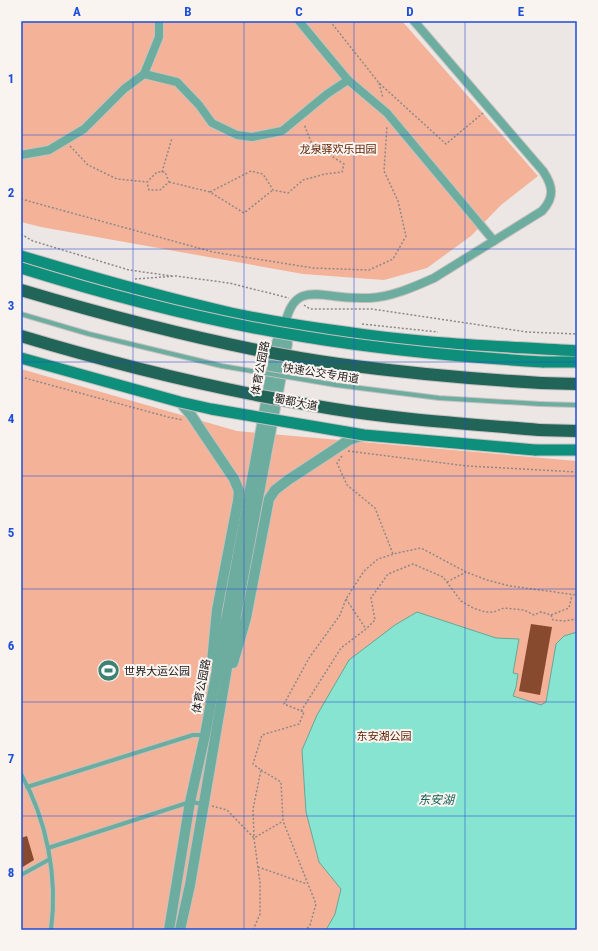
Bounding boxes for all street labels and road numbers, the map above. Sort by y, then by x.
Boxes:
street label: 体育公园路 [249,340,272,396]
street label: 快速公交专用道 [282,361,360,386]
street label: 蜀都大道 [273,392,319,413]
street label: 体育公园路 [190,658,213,714]

